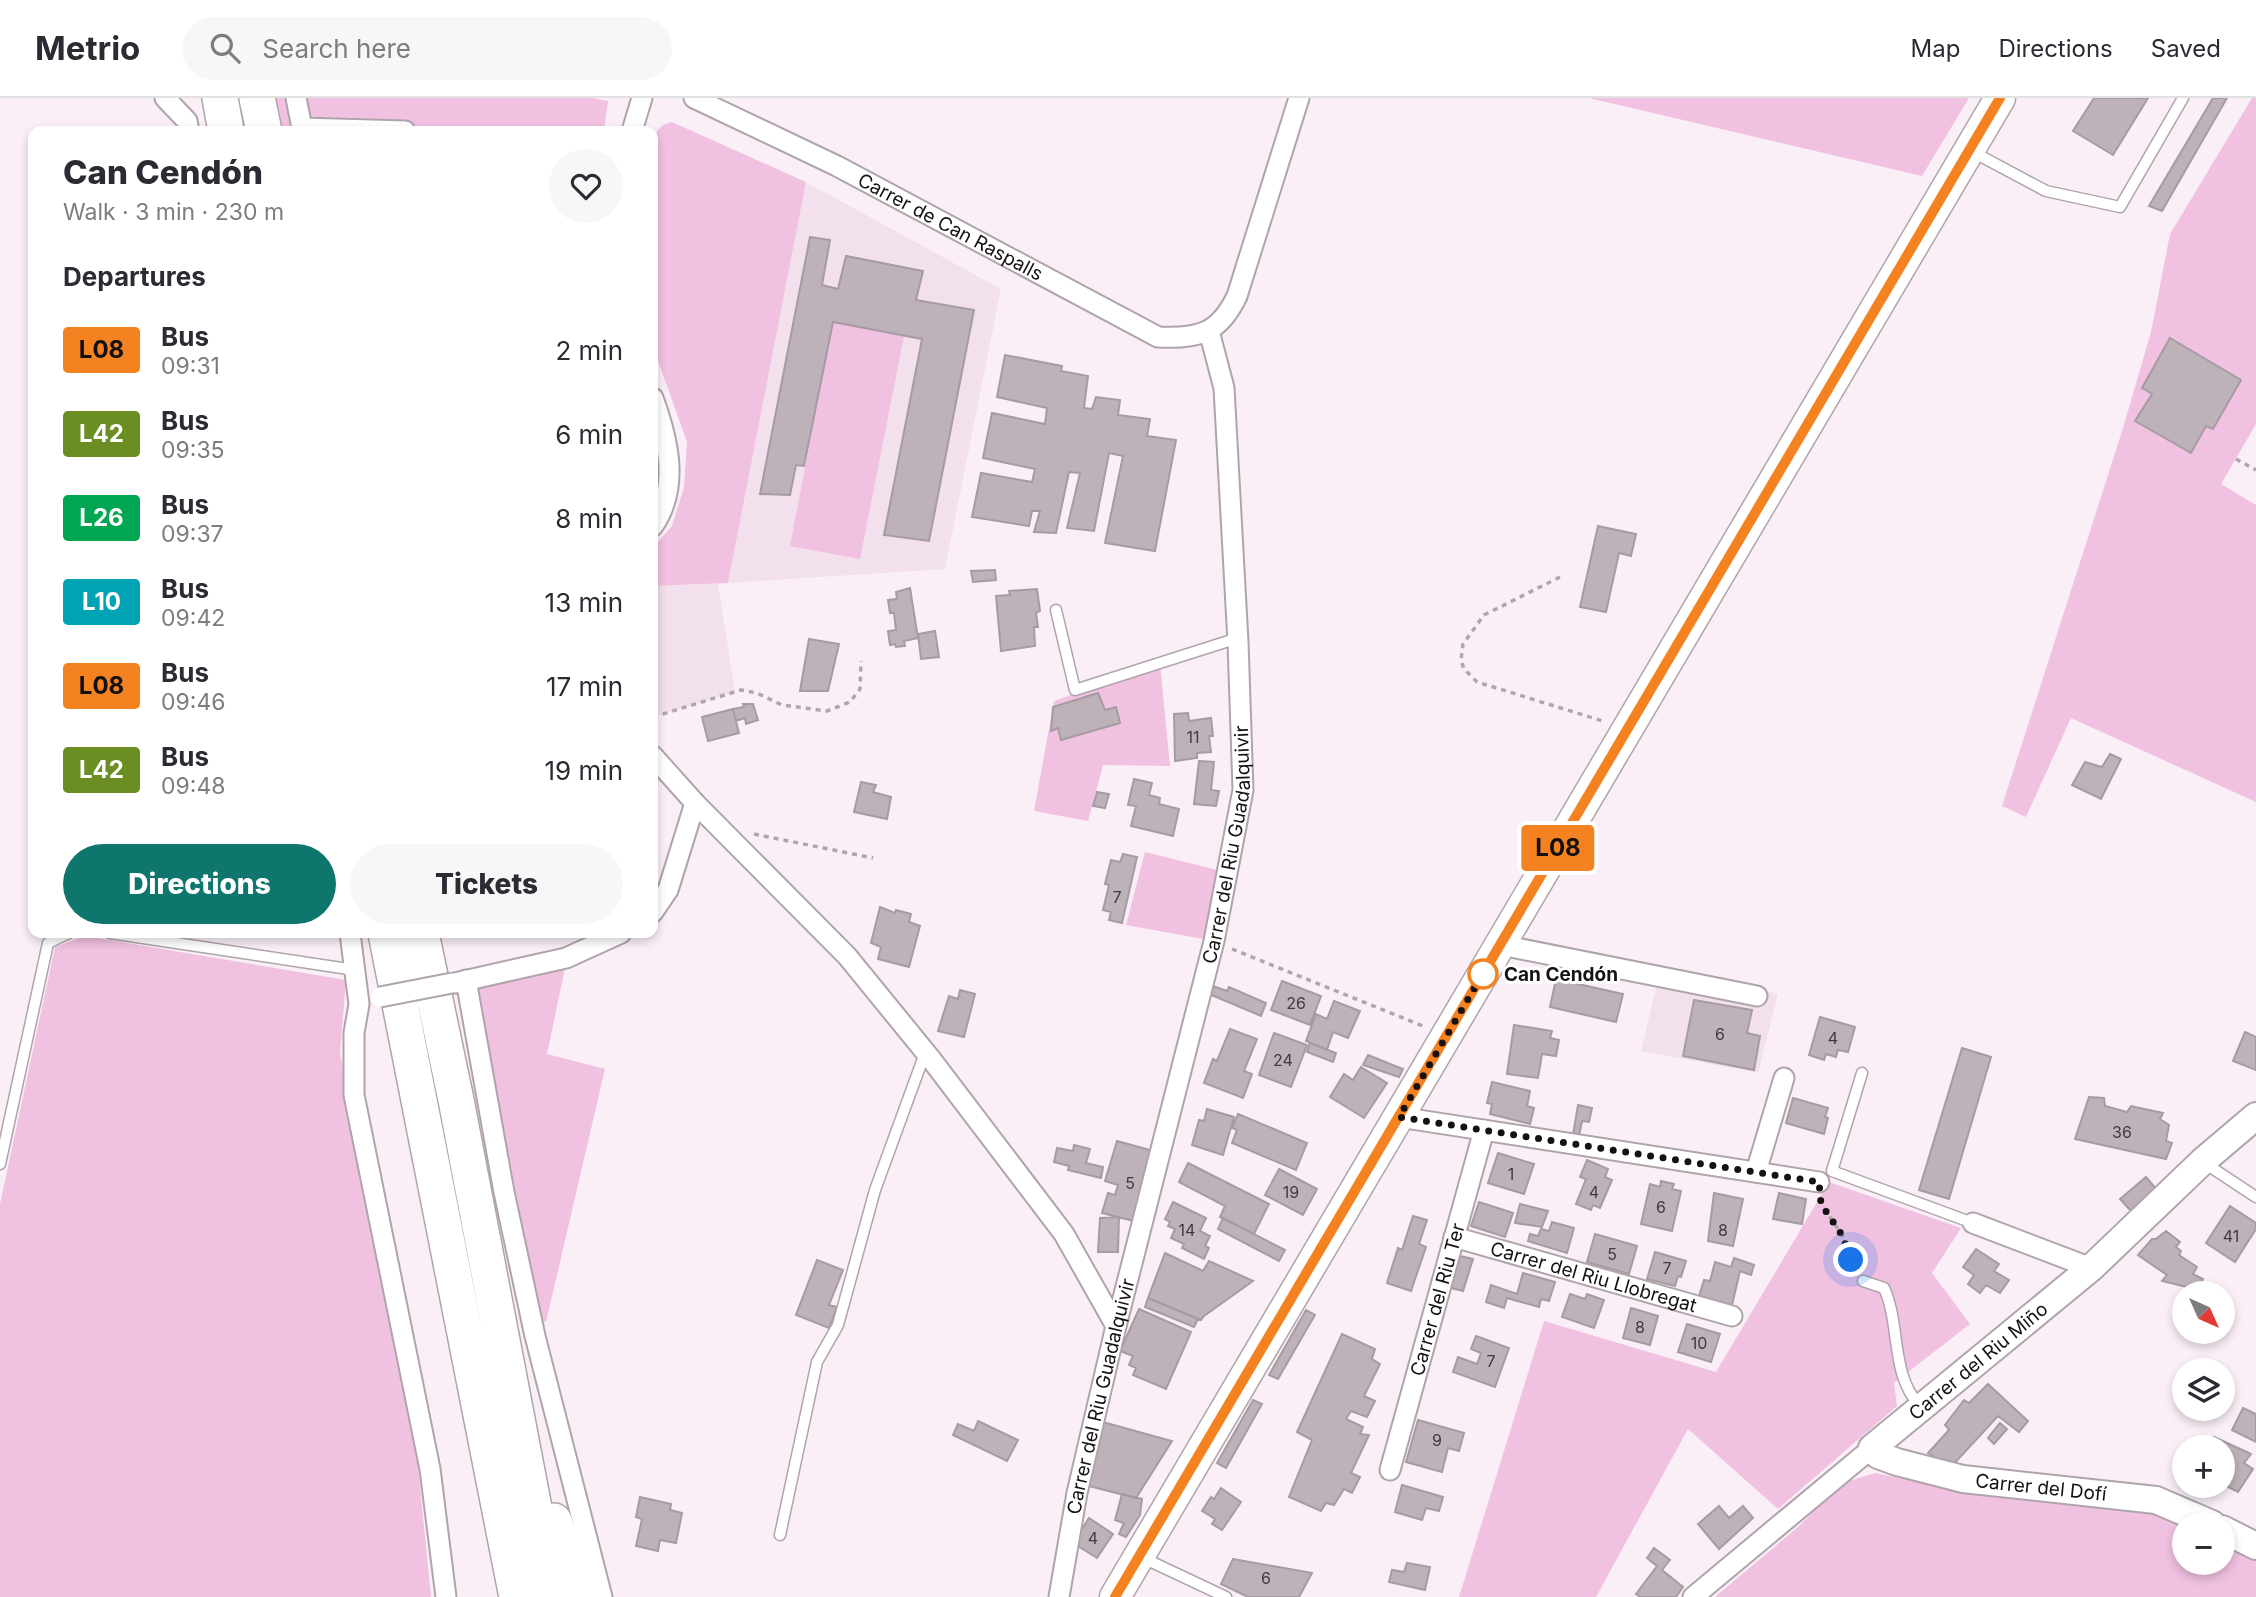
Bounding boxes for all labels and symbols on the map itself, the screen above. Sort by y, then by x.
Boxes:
street label: Carrer de Can Raspalls [854,168,1047,286]
street label: Carrer del Riu Guadalquivir [1198,725,1255,966]
house number: 11 [1186,727,1200,747]
line badge: L08 [1518,825,1598,871]
house number: 7 [1112,887,1122,907]
marker: Can Cendón [1468,959,1498,989]
place label: Can Cendón [1504,963,1618,986]
house number: 26 [1286,993,1306,1013]
house number: 6 [1715,1024,1725,1044]
house number: 4 [1828,1028,1838,1048]
house number: 24 [1273,1050,1293,1070]
house number: 36 [2112,1122,2132,1142]
house number: 1 [1508,1164,1514,1184]
house number: 5 [1125,1173,1135,1193]
house number: 19 [1283,1182,1299,1202]
house number: 4 [1589,1182,1599,1202]
house number: 6 [1656,1197,1666,1217]
house number: 14 [1179,1220,1195,1240]
house number: 8 [1718,1220,1728,1240]
street label: Carrer del Riu Ter [1406,1221,1470,1379]
house number: 41 [2223,1226,2239,1246]
street label: Carrer del Riu Llobregat [1488,1237,1699,1317]
your location [1833,1242,1868,1277]
house number: 5 [1607,1244,1617,1264]
house number: 7 [1662,1258,1672,1278]
street label: Carrer del Riu Guadalquivir [1063,1276,1140,1516]
north arrow [2172,1281,2235,1344]
street label: Carrer del Riu Miño [1904,1297,2053,1425]
house number: 8 [1635,1317,1645,1337]
house number: 10 [1691,1333,1707,1353]
house number: 7 [1486,1351,1496,1371]
house number: 9 [1432,1430,1442,1450]
street label: Carrer del Dofí [1974,1469,2108,1506]
house number: 4 [1088,1528,1098,1548]
house number: 6 [1261,1568,1271,1588]

